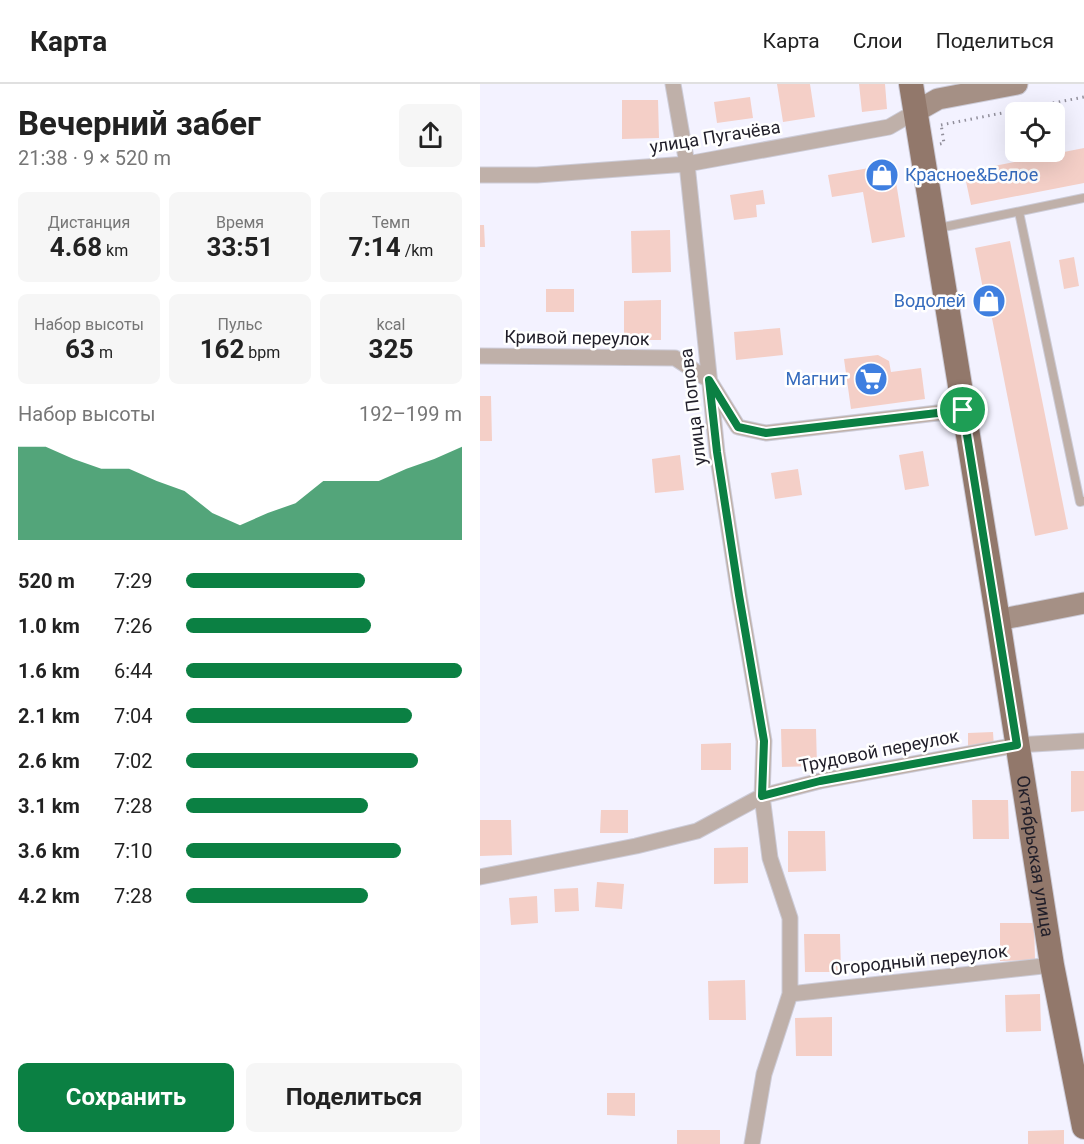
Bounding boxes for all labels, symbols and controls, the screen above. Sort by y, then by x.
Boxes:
text: Карта [30,25,107,58]
text: Карта [763,29,820,53]
text: Слои [853,29,903,53]
text: Поделиться [936,29,1054,53]
map controls [1005,102,1065,162]
button: locate [1005,102,1065,162]
text: Вечерний забег [18,104,261,143]
button: share [399,104,462,167]
street label: улица Пугачёва [648,116,782,157]
text: 21:38 · 9 × 520 m [18,146,171,170]
shop icon: Красное&Белое [864,157,900,193]
place label: Красное&Белое [905,164,1038,185]
text: Дистанция [48,213,130,232]
text: Время [216,213,264,232]
text: Темп [372,213,410,232]
text: 4.68 [50,232,102,262]
text: 33:51 [207,232,274,262]
text: 7:14 [349,232,401,262]
text: km [102,241,128,260]
text: /km [401,241,433,260]
shop icon: Водолей [971,283,1007,319]
place label: Водолей [894,290,966,311]
text: Набор высоты [34,315,144,334]
text: Пульс [218,315,262,334]
text: kcal [377,315,405,334]
street label: Кривой переулок [504,326,650,349]
text: 63 [65,334,95,364]
text: 162 [200,334,244,364]
text: 325 [369,334,413,364]
text: m [95,343,113,362]
text: bpm [244,343,280,362]
street label: улица Попова [675,347,710,467]
supermarket icon: Магнит [853,361,889,397]
place label: Магнит [786,368,848,389]
pin [937,384,988,435]
icon: arrive [946,393,979,426]
text: Набор высоты [18,402,156,426]
text: 192–199 m [359,402,462,426]
text: 520 m [18,569,75,593]
text: 7:29 [114,569,153,593]
text: 1.0 km [18,614,80,638]
text: 7:26 [114,614,153,638]
text: 1.6 km [18,659,80,683]
text: 6:44 [114,659,153,683]
text: 2.1 km [18,704,80,728]
text: 7:04 [114,704,153,728]
street label: Трудовой переулок [797,725,961,776]
text: 2.6 km [18,749,80,773]
text: 7:02 [114,749,153,773]
street label: Октябрьская улица [1012,774,1058,938]
text: 3.1 km [18,794,80,818]
text: 7:28 [114,794,153,818]
text: 3.6 km [18,839,80,863]
text: 7:10 [114,839,153,863]
text: 4.2 km [18,884,80,908]
text: 7:28 [114,884,153,908]
street label: Огородный переулок [829,940,1009,979]
button: Сохранить [18,1063,234,1132]
button: Поделиться [246,1063,462,1132]

